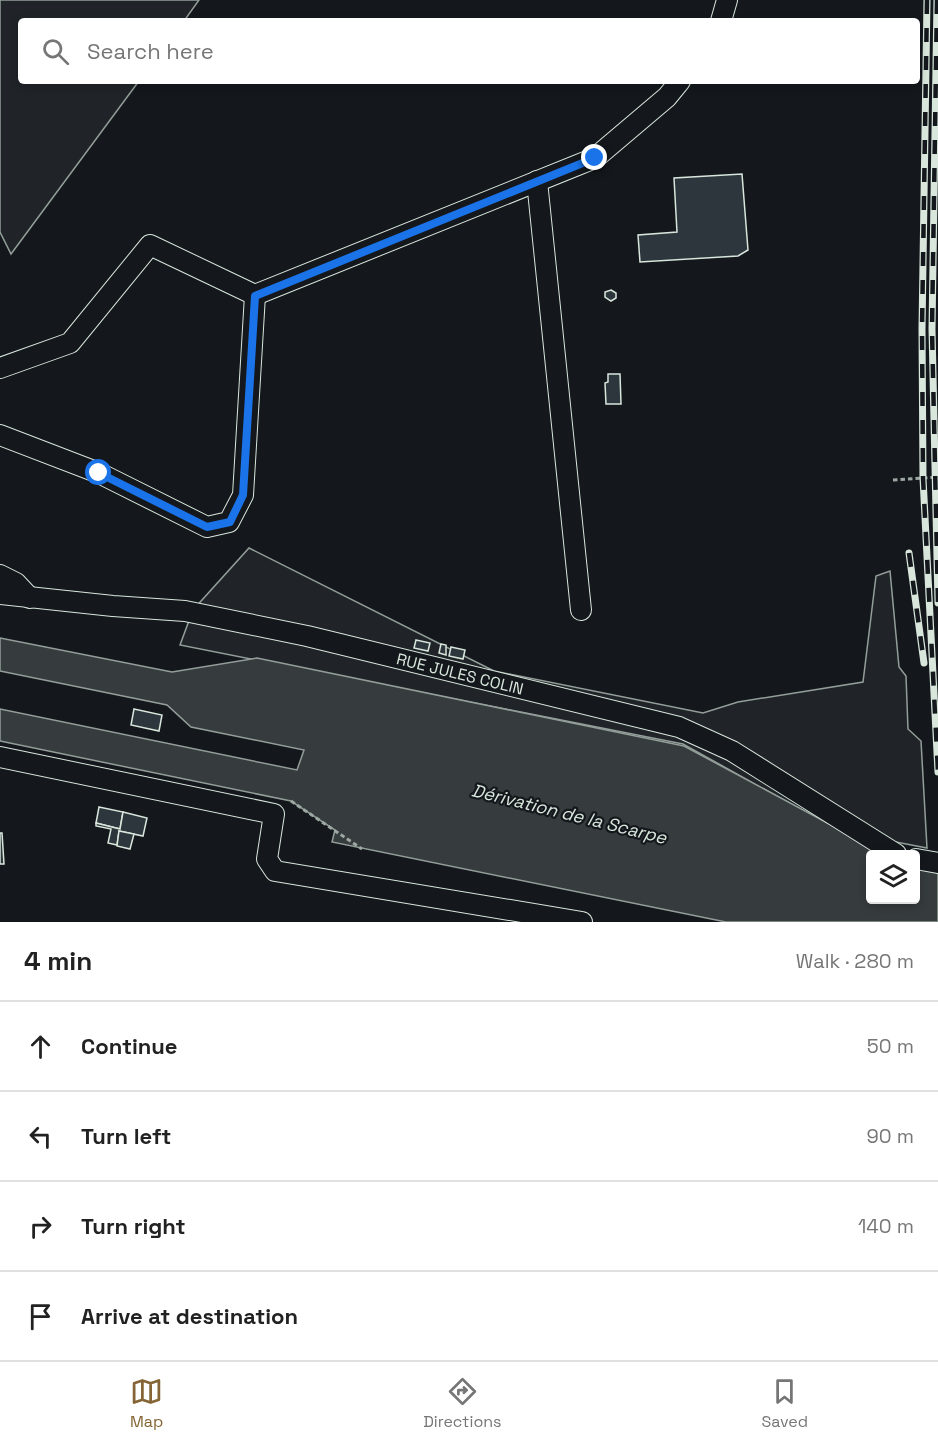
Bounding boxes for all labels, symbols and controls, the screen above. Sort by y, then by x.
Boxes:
search box [18,18,920,84]
icon: search [39,35,72,68]
text: Search here [87,37,214,65]
route end [581,144,607,170]
route start [85,459,111,485]
street label: RUE JULES COLIN [394,648,526,700]
water label: Dérivation de la Scarpe [469,778,670,849]
map controls [866,850,920,904]
button: layers [866,850,920,904]
text: 4 min [24,944,92,978]
text: Walk · 280 m [796,948,914,974]
icon: ahead [24,1030,57,1063]
text: Continue [81,1032,177,1060]
text: 50 m [867,1033,914,1059]
icon: left [24,1120,57,1153]
text: Turn left [81,1122,171,1150]
text: 90 m [867,1123,914,1149]
icon: right [24,1210,57,1243]
text: Turn right [81,1212,186,1240]
text: 140 m [858,1213,914,1239]
icon: arrive [24,1300,57,1333]
text: Arrive at destination [81,1302,298,1330]
tab: Map [130,1375,163,1432]
tab: Directions [423,1375,502,1432]
tab: Saved [761,1375,808,1432]

